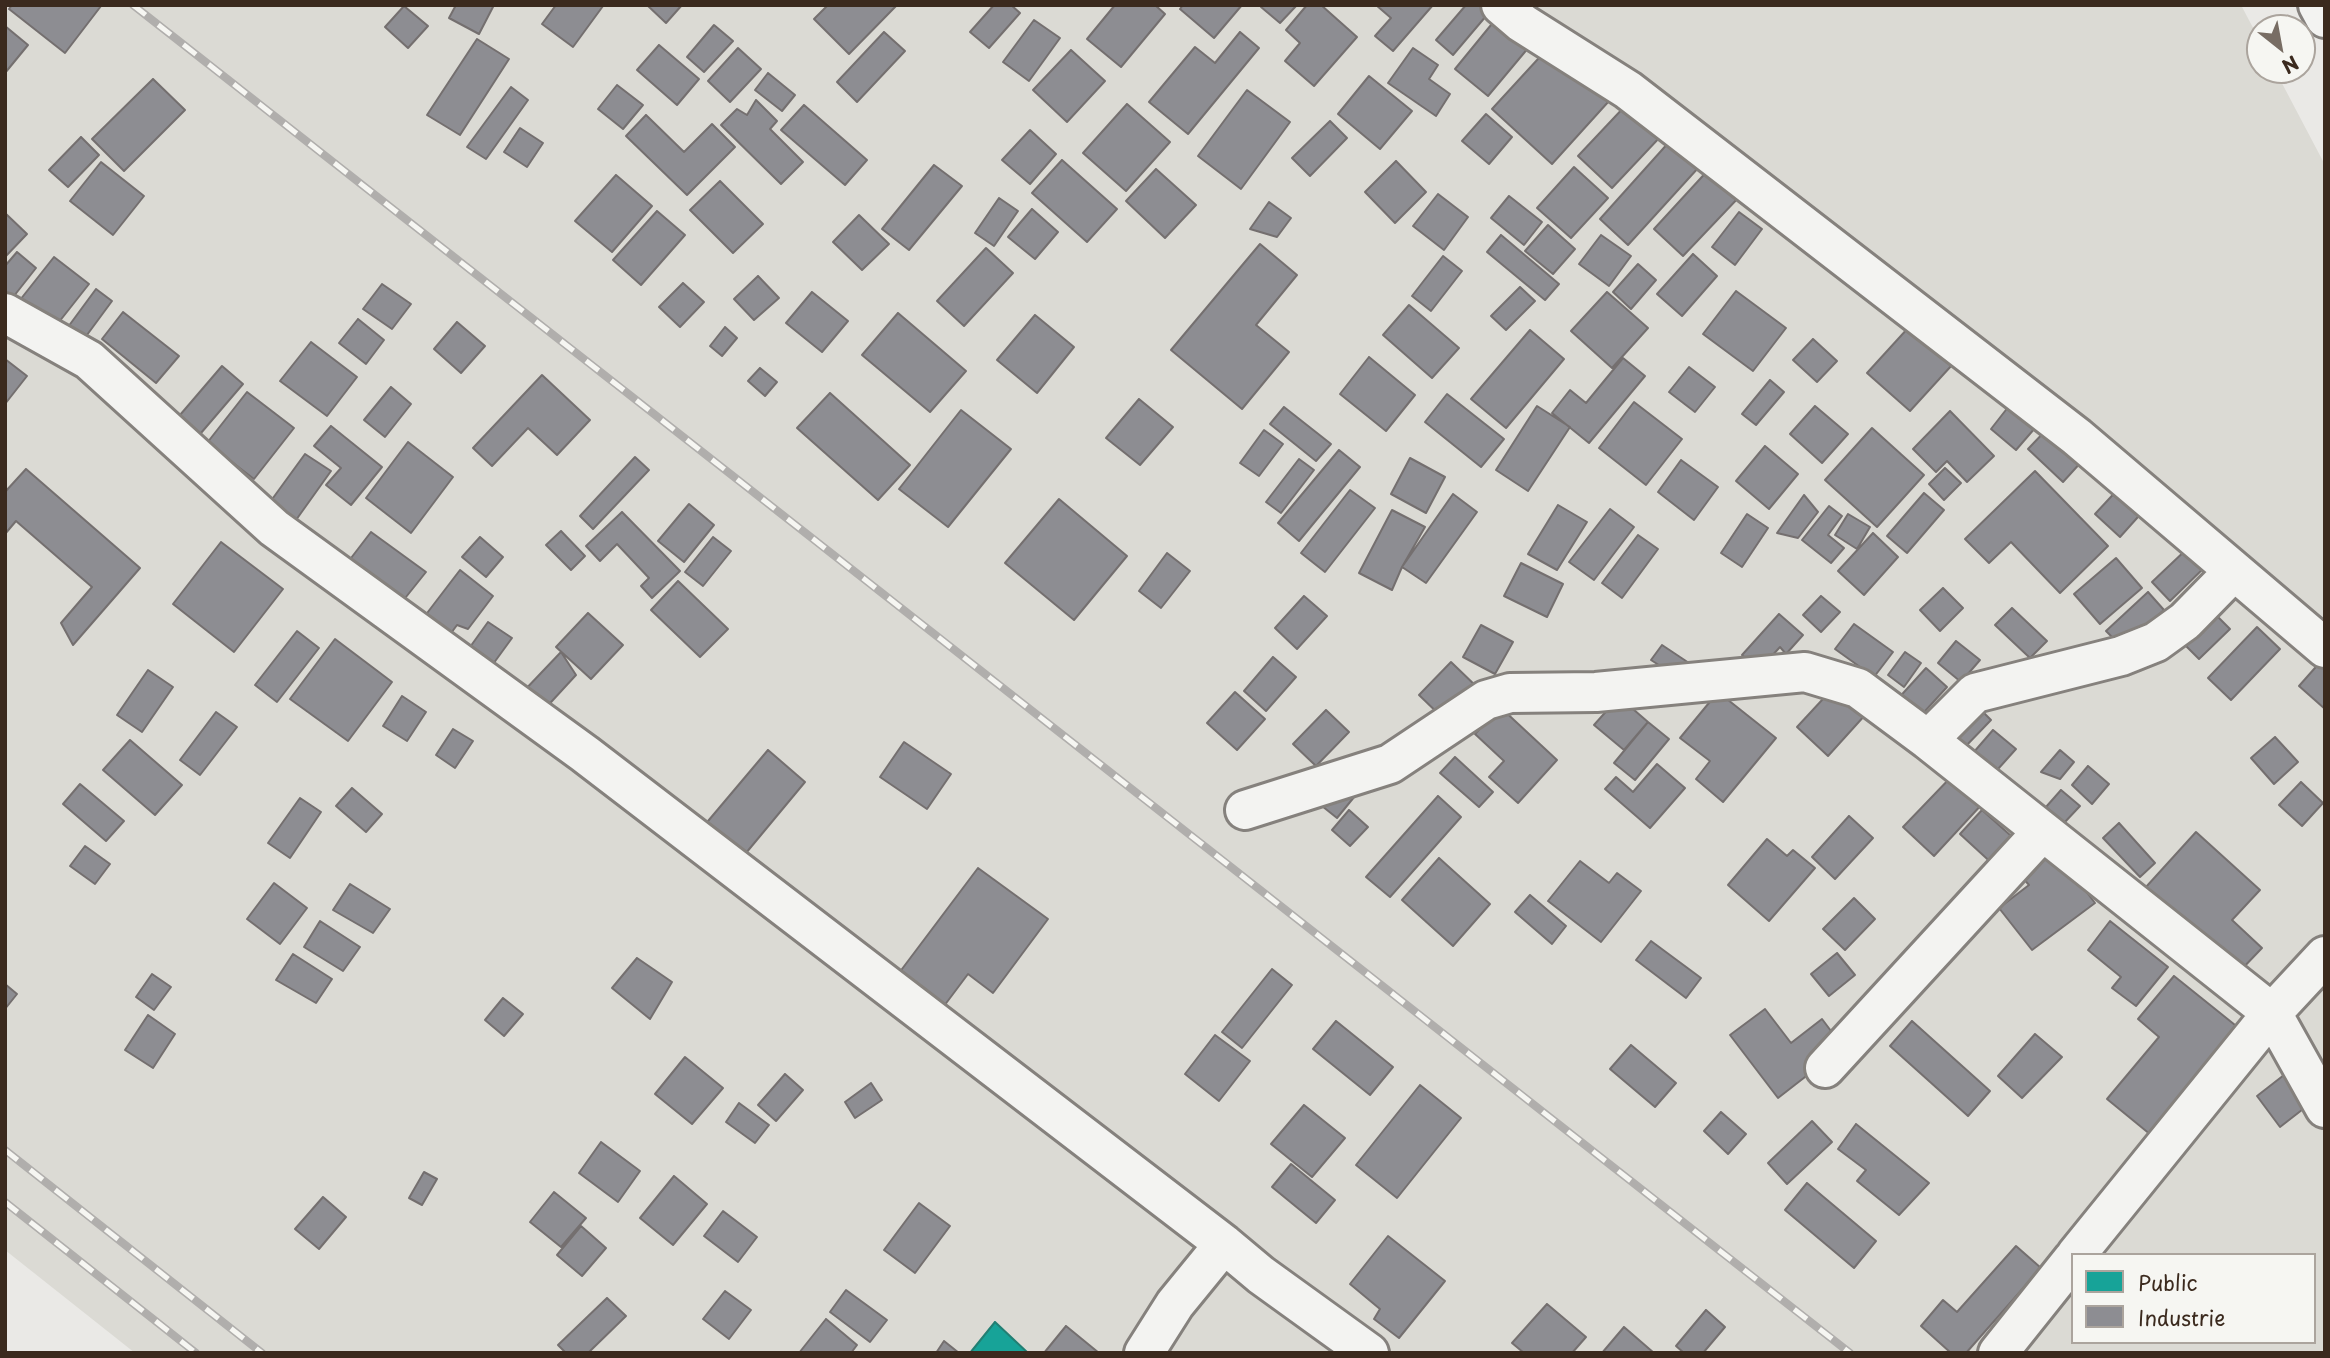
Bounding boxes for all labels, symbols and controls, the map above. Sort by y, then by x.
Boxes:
north arrow [2246,14,2316,84]
text: N [2277,49,2304,81]
legend [2071,1253,2316,1344]
text: Public [2138,1266,2198,1298]
text: Industrie [2138,1301,2225,1333]

